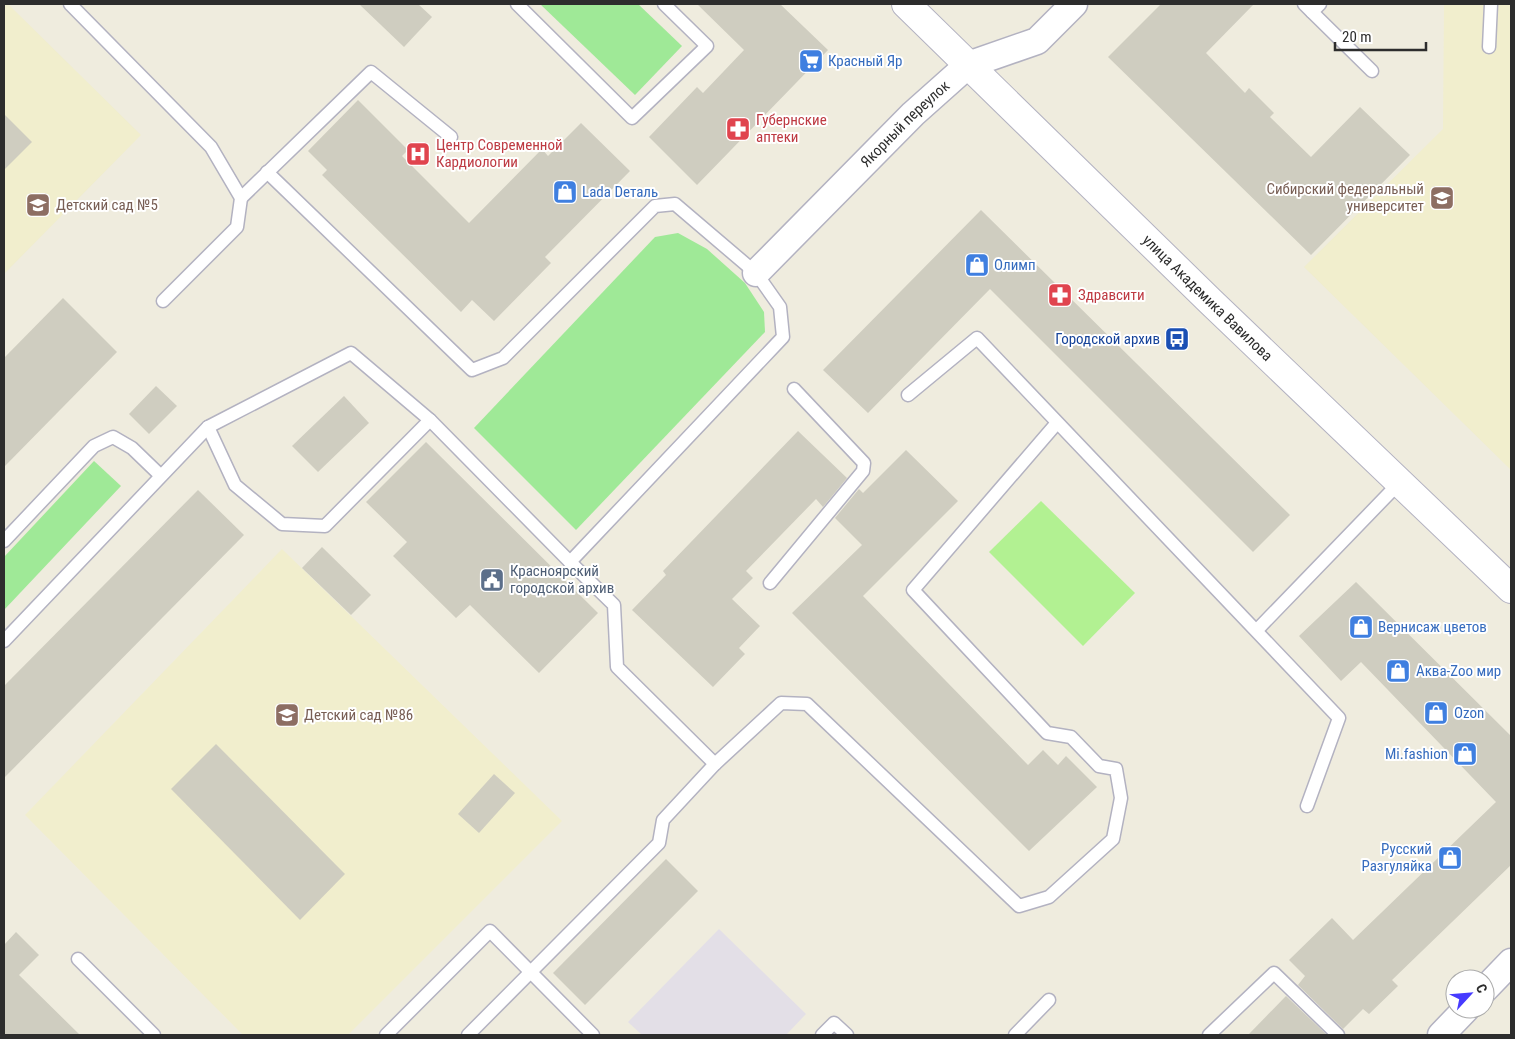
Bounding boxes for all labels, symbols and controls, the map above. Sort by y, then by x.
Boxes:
scale bar [1335,20,1426,52]
text: 20 m [1342,28,1372,46]
supermarket icon: Красный Яр [798,48,824,74]
place label: Красный Яр [828,52,903,70]
street label: Якорный переулок [857,77,953,171]
place label: Губернские аптеки [756,111,827,146]
pharmacy icon: Губернские аптеки [725,116,751,142]
place label: Центр Современной Кардиологии [436,136,563,171]
hospital icon: Центр Современной Кардиологии [405,141,431,167]
shop icon: Lada Dеталь [552,179,578,205]
place label: Сибирский федеральный университет [1266,180,1424,215]
place label: Lada Dеталь [582,183,658,201]
school or university icon: Сибирский федеральный университет [1429,185,1455,211]
school or university icon: Детский сад №5 [25,192,51,218]
place label: Детский сад №5 [56,196,158,214]
street label: улица Академика Вавилова [1139,231,1276,365]
shop icon: Олимп [964,252,990,278]
place label: Олимп [994,256,1036,274]
pharmacy icon: Здравсити [1047,282,1073,308]
place label: Здравсити [1078,286,1145,304]
bus stop icon: Городской архив [1164,326,1190,352]
place label: Городской архив [1055,330,1160,348]
place label: Красноярский городской архив [510,562,614,597]
public building icon: Красноярский городской архив [479,567,505,593]
shop icon: Вернисаж цветов [1348,614,1374,640]
place label: Вернисаж цветов [1378,618,1487,636]
shop icon: Аква-Zoo мир [1385,658,1411,684]
place label: Аква-Zoo мир [1416,662,1501,680]
shop icon: Ozon [1423,700,1449,726]
school or university icon: Детский сад №86 [274,702,300,728]
place label: Ozon [1454,704,1484,722]
place label: Детский сад №86 [304,706,413,724]
shop icon: Mi.fashion [1452,741,1478,767]
place label: Mi.fashion [1385,745,1448,763]
place label: Русский Разгуляйка [1361,840,1432,875]
shop icon: Русский Разгуляйка [1437,845,1463,871]
north arrow [1445,969,1495,1019]
text: С [1473,981,1491,995]

